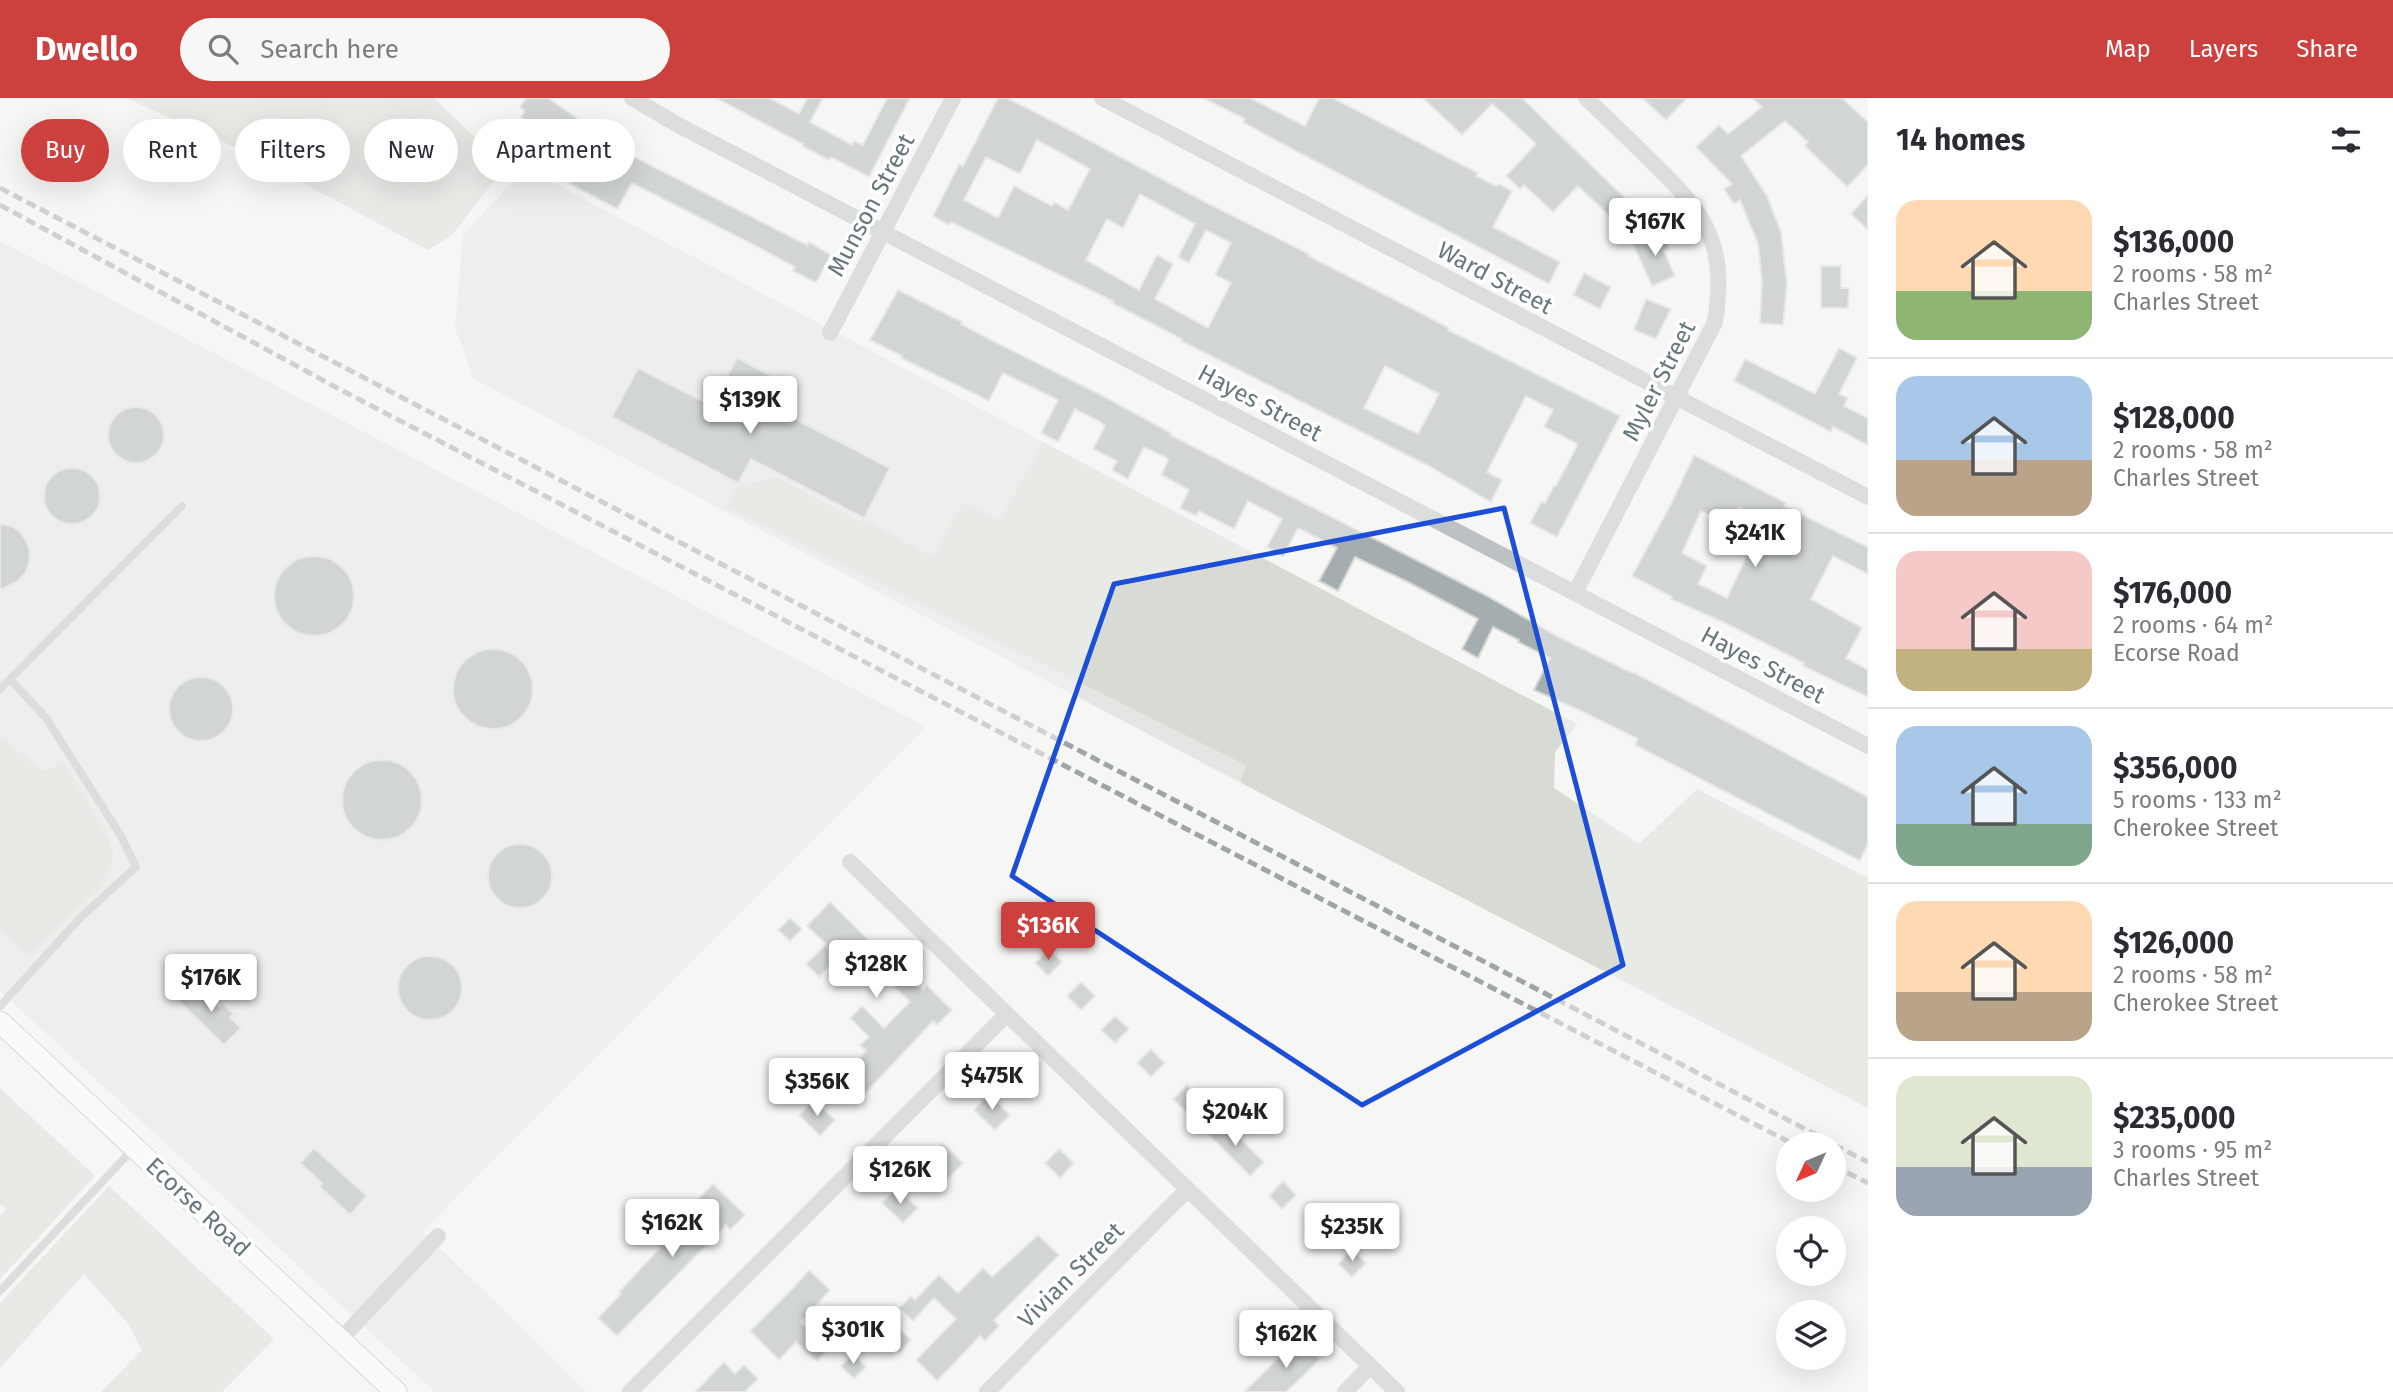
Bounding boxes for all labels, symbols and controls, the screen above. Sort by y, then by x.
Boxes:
search box [180,18,670,81]
text: Dwello [35,29,138,69]
icon: search [204,30,242,68]
text: Search here [260,34,399,65]
text: Map [2105,35,2151,63]
text: Layers [2189,35,2258,63]
text: Share [2296,35,2358,63]
chip: Buy [21,119,109,182]
chip: Rent [123,119,221,182]
chip: Filters [235,119,350,182]
chip: New [364,119,458,182]
chip: Apartment [472,119,635,182]
icon: filters [2327,121,2365,159]
text: 14 homes [1896,122,2025,158]
street label: Munson Street [822,129,920,281]
pin: $167K [1606,198,1704,258]
text: $167K [1625,207,1685,235]
text: $136,000 [2113,224,2234,260]
icon: home [1952,228,2036,312]
street label: Ward Street [1433,236,1558,320]
text: 2 rooms · 58 m² [2113,260,2273,288]
text: Charles Street [2113,288,2259,316]
street label: Myler Street [1617,316,1701,446]
street label: Hayes Street [1193,359,1327,448]
pin: $139K [701,376,799,436]
text: $139K [719,385,781,413]
text: $128,000 [2113,400,2235,436]
icon: home [1952,404,2036,488]
text: 2 rooms · 58 m² [2113,436,2273,464]
text: Charles Street [2113,464,2259,492]
pin: $241K [1706,510,1804,569]
text: $241K [1725,518,1785,546]
text: $176,000 [2113,575,2232,611]
icon: home [1952,579,2036,663]
text: 2 rooms · 64 m² [2113,611,2273,639]
street label: Hayes Street [1696,621,1830,710]
text: Ecorse Road [2113,639,2240,667]
text: $356,000 [2113,750,2238,786]
icon: home [1952,754,2036,838]
text: 5 rooms · 133 m² [2113,786,2282,814]
text: Cherokee Street [2113,814,2278,842]
pin: $136K [999,902,1097,962]
text: $136K [1017,911,1079,939]
text: $126,000 [2113,925,2234,961]
icon: home [1952,929,2036,1013]
pin: $128K [827,940,925,1000]
text: $128K [845,949,907,977]
pin: $176K [162,954,260,1014]
text: 2 rooms · 58 m² [2113,961,2273,989]
text: $176K [181,963,241,991]
text: Cherokee Street [2113,989,2278,1017]
pin: $475K [943,1052,1041,1112]
pin: $356K [768,1058,866,1118]
text: $475K [961,1061,1023,1089]
text: $356K [785,1067,849,1095]
pin: $204K [1186,1088,1284,1148]
text: $204K [1202,1097,1268,1125]
text: $235,000 [2113,1100,2236,1136]
icon: home [1952,1104,2036,1188]
north arrow [1776,1132,1846,1202]
map controls [1776,1132,1846,1370]
text: 3 rooms · 95 m² [2113,1136,2272,1164]
pin: $126K [851,1146,949,1206]
street label: Ecorse Road [140,1152,256,1262]
text: $126K [869,1155,931,1183]
text: Charles Street [2113,1164,2259,1192]
pin: $162K [623,1200,721,1259]
pin: $235K [1303,1204,1401,1263]
text: $162K [641,1208,703,1236]
text: $235K [1320,1212,1384,1240]
street label: Vivian Street [1013,1216,1130,1333]
button: locate [1776,1216,1846,1286]
button: layers [1776,1300,1846,1370]
pin: $301K [804,1306,902,1366]
pin: $162K [1237,1310,1335,1370]
text: $301K [822,1315,884,1343]
text: $162K [1255,1319,1317,1347]

